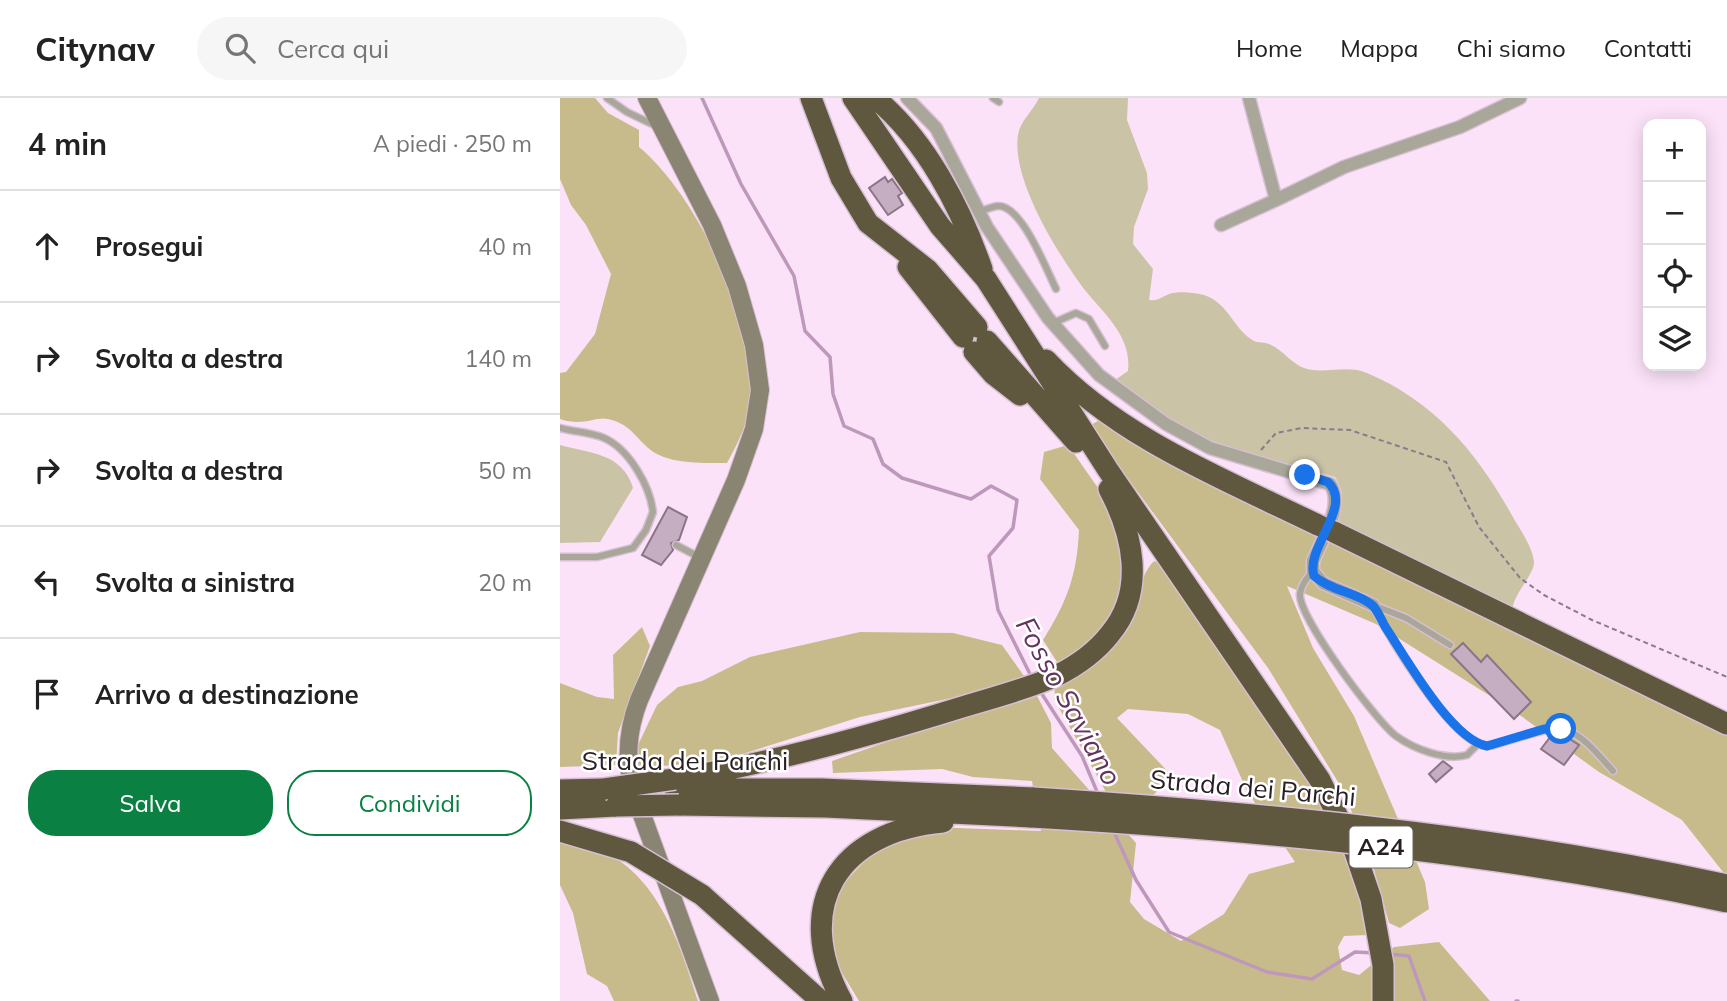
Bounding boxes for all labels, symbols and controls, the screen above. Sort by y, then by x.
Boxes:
search box [197,17,687,80]
text: Citynav [35,28,155,69]
icon: search [221,29,259,67]
text: Cerca qui [277,32,389,65]
text: Home [1236,33,1302,63]
text: Mappa [1340,33,1418,63]
text: Chi siamo [1456,33,1566,63]
text: Contatti [1604,33,1692,63]
map controls [1643,119,1706,371]
button: + [1643,119,1706,182]
text: 4 min [28,125,107,163]
text: A piedi · 250 m [373,129,532,158]
button: − [1643,182,1706,245]
icon: ahead [28,227,66,265]
text: Prosegui [95,230,203,263]
text: 40 m [478,232,532,261]
button: locate [1643,245,1706,308]
button: layers [1643,308,1706,371]
icon: right [28,339,66,377]
text: Svolta a destra [95,342,283,375]
text: 140 m [464,344,532,373]
icon: right [28,451,66,489]
text: Svolta a destra [95,454,283,487]
text: 50 m [478,456,532,485]
route end [1289,459,1320,490]
icon: left [28,563,66,601]
text: Svolta a sinistra [95,566,295,599]
text: 20 m [478,568,532,597]
water label: Fosso Saviano [1009,610,1130,791]
icon: arrive [28,675,66,713]
text: Arrivo a destinazione [95,678,359,711]
route start [1545,713,1576,744]
street label: Strada dei Parchi [582,744,788,777]
street label: Strada dei Parchi [1149,762,1357,813]
button: Salva [28,770,273,836]
button: Condividi [287,770,532,836]
road number: A24 [1350,826,1412,868]

